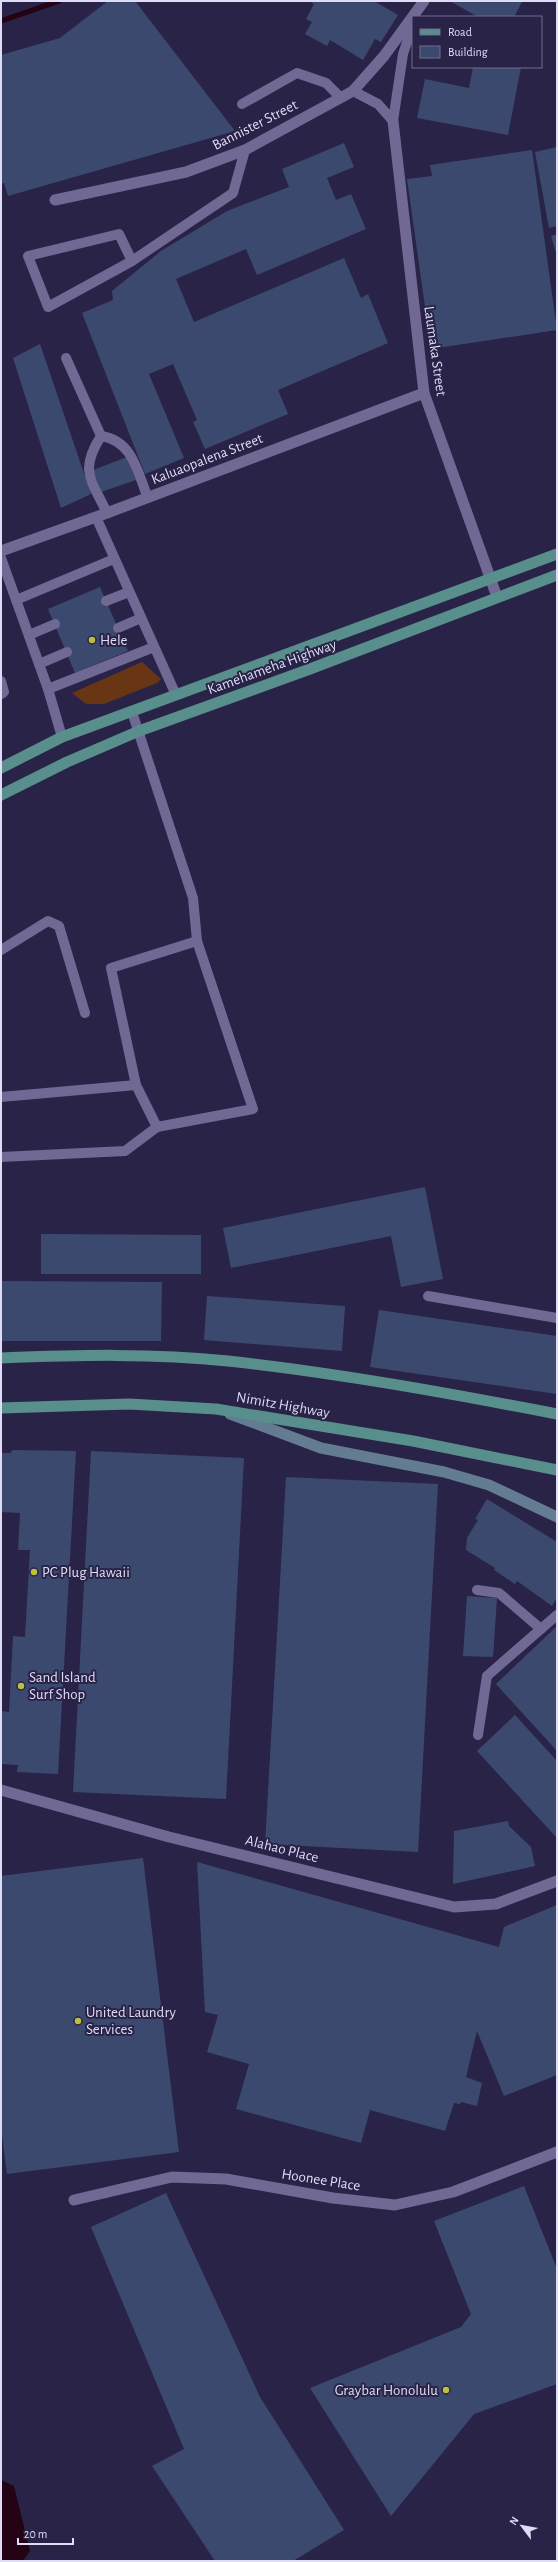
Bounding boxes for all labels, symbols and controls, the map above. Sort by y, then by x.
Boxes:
legend [412,16,542,68]
text: Road [448,26,472,38]
text: Building [448,46,488,58]
street label: Bannister Street [210,97,300,153]
street label: Laumaka Street [421,305,449,397]
street label: Kaluaopalena Street [149,431,265,487]
place label: Hele [100,633,128,648]
marker: Hele [87,635,97,645]
street label: Kamehameha Highway [205,636,339,697]
street label: Nimitz Highway [235,1389,331,1421]
place label: PC Plug Hawaii [42,1565,130,1580]
marker: PC Plug Hawaii [29,1567,39,1577]
place label: Sand Island Surf Shop [29,1670,96,1702]
marker: Sand Island Surf Shop [16,1681,26,1691]
street label: Alahao Place [244,1833,320,1865]
place label: United Laundry Services [86,2005,176,2037]
marker: United Laundry Services [73,2016,83,2026]
street label: Hoonee Place [280,2166,362,2194]
place label: Graybar Honolulu [335,2383,438,2398]
marker: Graybar Honolulu [441,2385,451,2395]
north arrow [502,2506,542,2546]
text: N [507,2515,521,2527]
scale bar [18,2520,73,2546]
text: 20 m [24,2528,47,2540]

